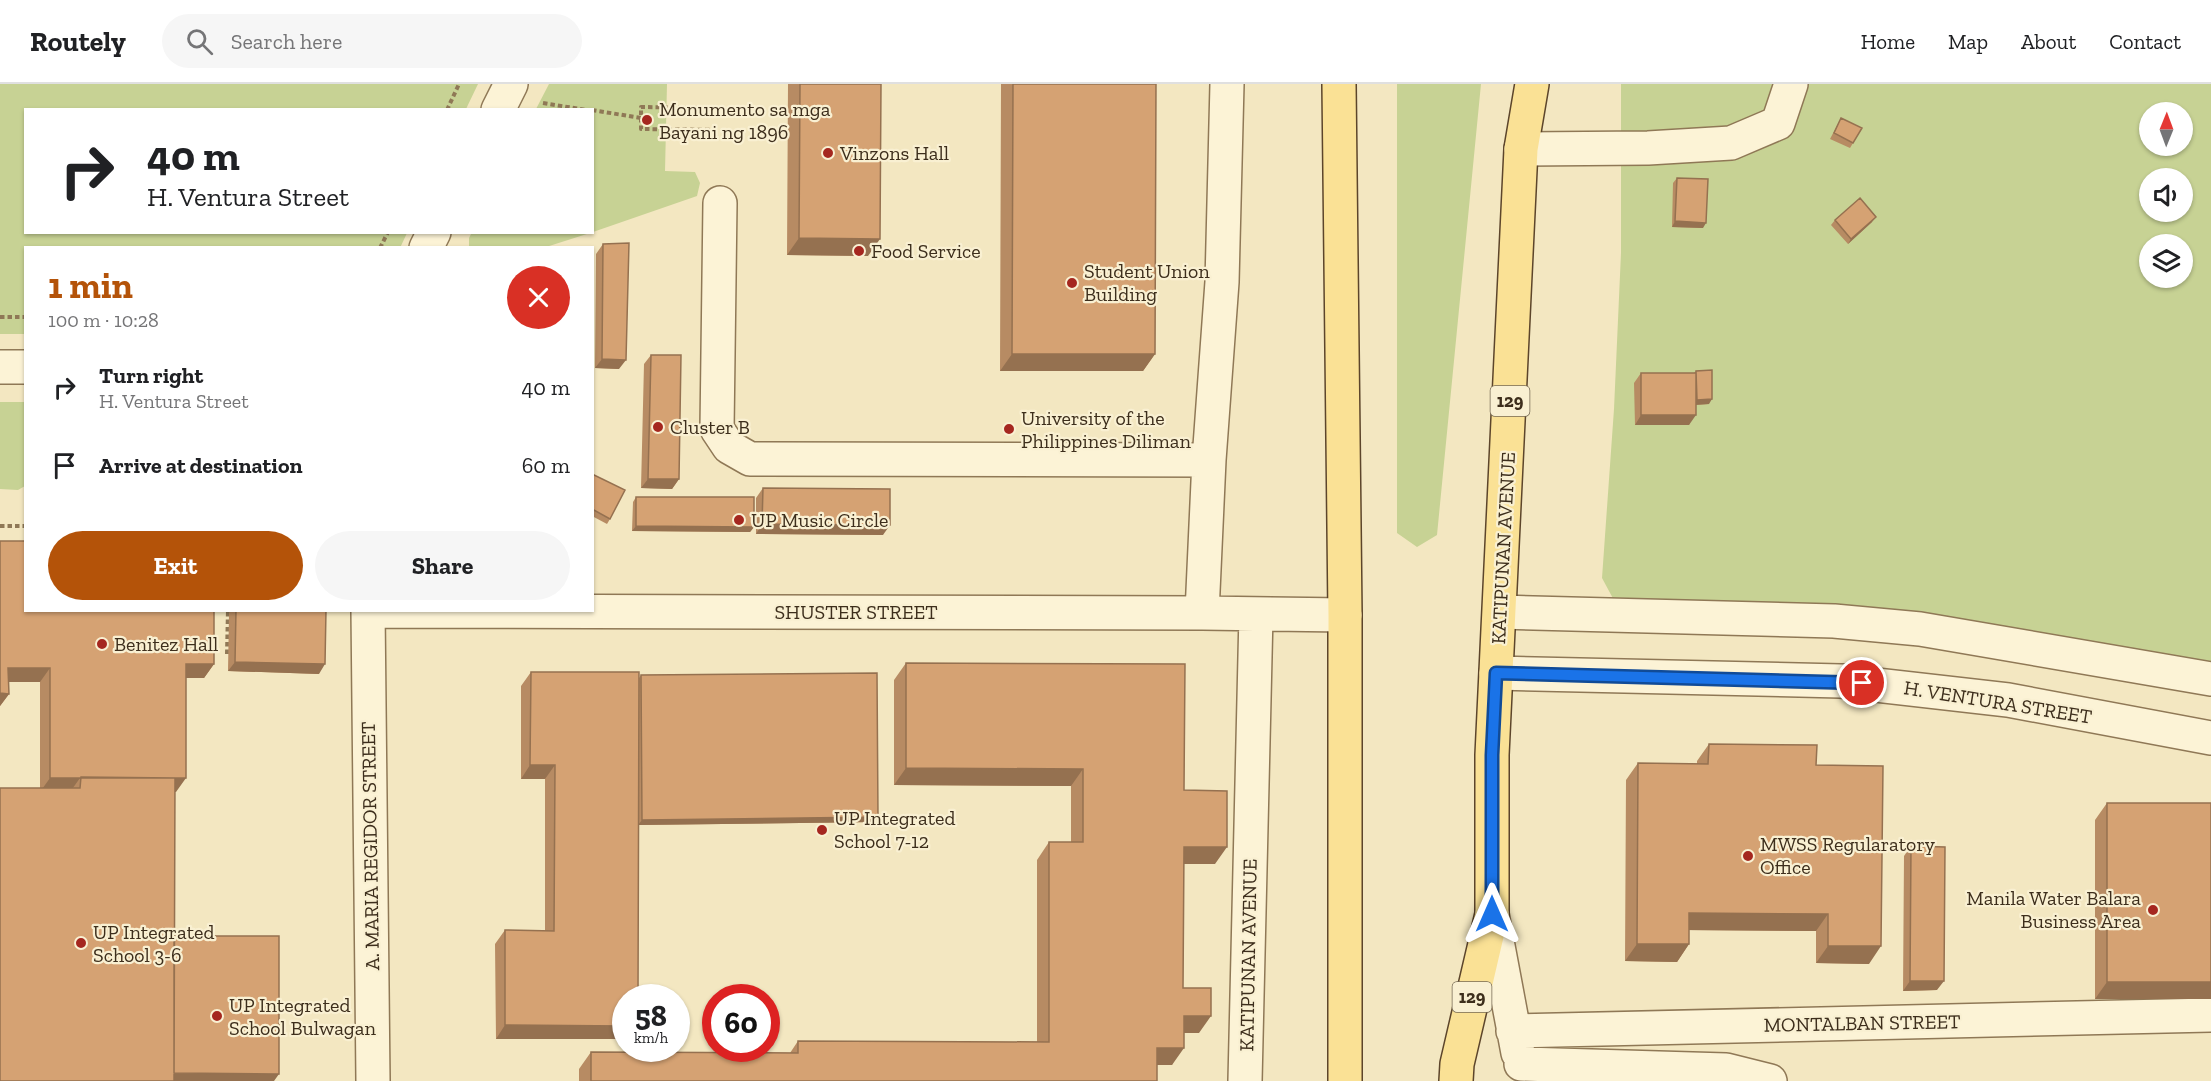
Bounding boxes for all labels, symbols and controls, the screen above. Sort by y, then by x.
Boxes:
search box [162,14,582,68]
text: Routely [30,25,126,58]
icon: search [183,25,216,58]
text: Search here [231,28,342,55]
text: Home [1861,29,1915,54]
text: Map [1948,29,1988,54]
text: About [2021,29,2076,54]
text: Contact [2109,29,2181,54]
place label: Monumento sa mga Bayani ng 1896 [659,97,831,144]
north arrow [2139,102,2193,156]
map controls [2139,102,2193,288]
marker: Monumento sa mga Bayani ng 1896 [640,113,654,127]
text: 40 m [147,130,240,181]
icon: right [48,132,126,210]
place label: Vinzons Hall [839,141,949,165]
marker: Vinzons Hall [821,146,835,160]
button: sound [2139,168,2193,222]
text: H. Ventura Street [147,181,349,213]
button: layers [2139,234,2193,288]
place label: Food Service [871,239,981,263]
marker: Food Service [852,244,866,258]
place label: Student Union Building [1084,259,1210,306]
text: 1 min [48,264,133,307]
button: close [507,266,570,329]
marker: Student Union Building [1065,276,1079,290]
text: 100 m · 10:28 [48,308,159,332]
text: Turn right [99,362,203,389]
icon: right [48,371,81,404]
text: 40 m [521,374,570,401]
road number: 129 [1490,386,1530,416]
text: H. Ventura Street [99,389,249,413]
place label: University of the Philippines Diliman [1021,406,1191,453]
place label: Cluster B [670,415,750,439]
marker: Cluster B [651,420,665,434]
marker: University of the Philippines Diliman [1002,422,1016,436]
icon: arrive [48,449,81,482]
street label: KATIPUNAN AVENUE [1486,451,1520,645]
text: Arrive at destination [99,452,302,479]
text: 60 m [522,452,570,479]
place label: UP Music Circle [751,508,888,532]
marker: UP Music Circle [732,513,746,527]
button: Exit [48,531,303,600]
button: Share [315,531,570,600]
street label: SHUSTER STREET [774,600,938,624]
place label: Benitez Hall [114,632,218,656]
marker: Benitez Hall [95,637,109,651]
pin [1836,657,1887,708]
icon: arrive [1845,666,1878,699]
street label: H. VENTURA STREET [1902,675,2094,729]
street label: A. MARIA REGIDOR STREET [356,721,384,971]
place label: UP Integrated School 7-12 [834,806,955,853]
marker: UP Integrated School 7-12 [815,823,829,837]
place label: MWSS Regularatory Office [1760,832,1936,879]
marker: MWSS Regularatory Office [1741,849,1755,863]
street label: KATIPUNAN AVENUE [1234,859,1262,1051]
position arrow [1460,882,1524,946]
place label: Manila Water Balara Business Area [1966,886,2141,933]
marker: Manila Water Balara Business Area [2146,903,2160,917]
place label: UP Integrated School 3-6 [93,920,214,967]
marker: UP Integrated School 3-6 [74,936,88,950]
road number: 129 [1452,982,1492,1012]
speed limit sign: 60 [702,984,780,1062]
place label: UP Integrated School Bulwagan [229,993,376,1040]
text: 58 [635,998,667,1034]
marker: UP Integrated School Bulwagan [210,1009,224,1023]
street label: MONTALBAN STREET [1763,1009,1961,1037]
text: km/h [634,1029,668,1047]

